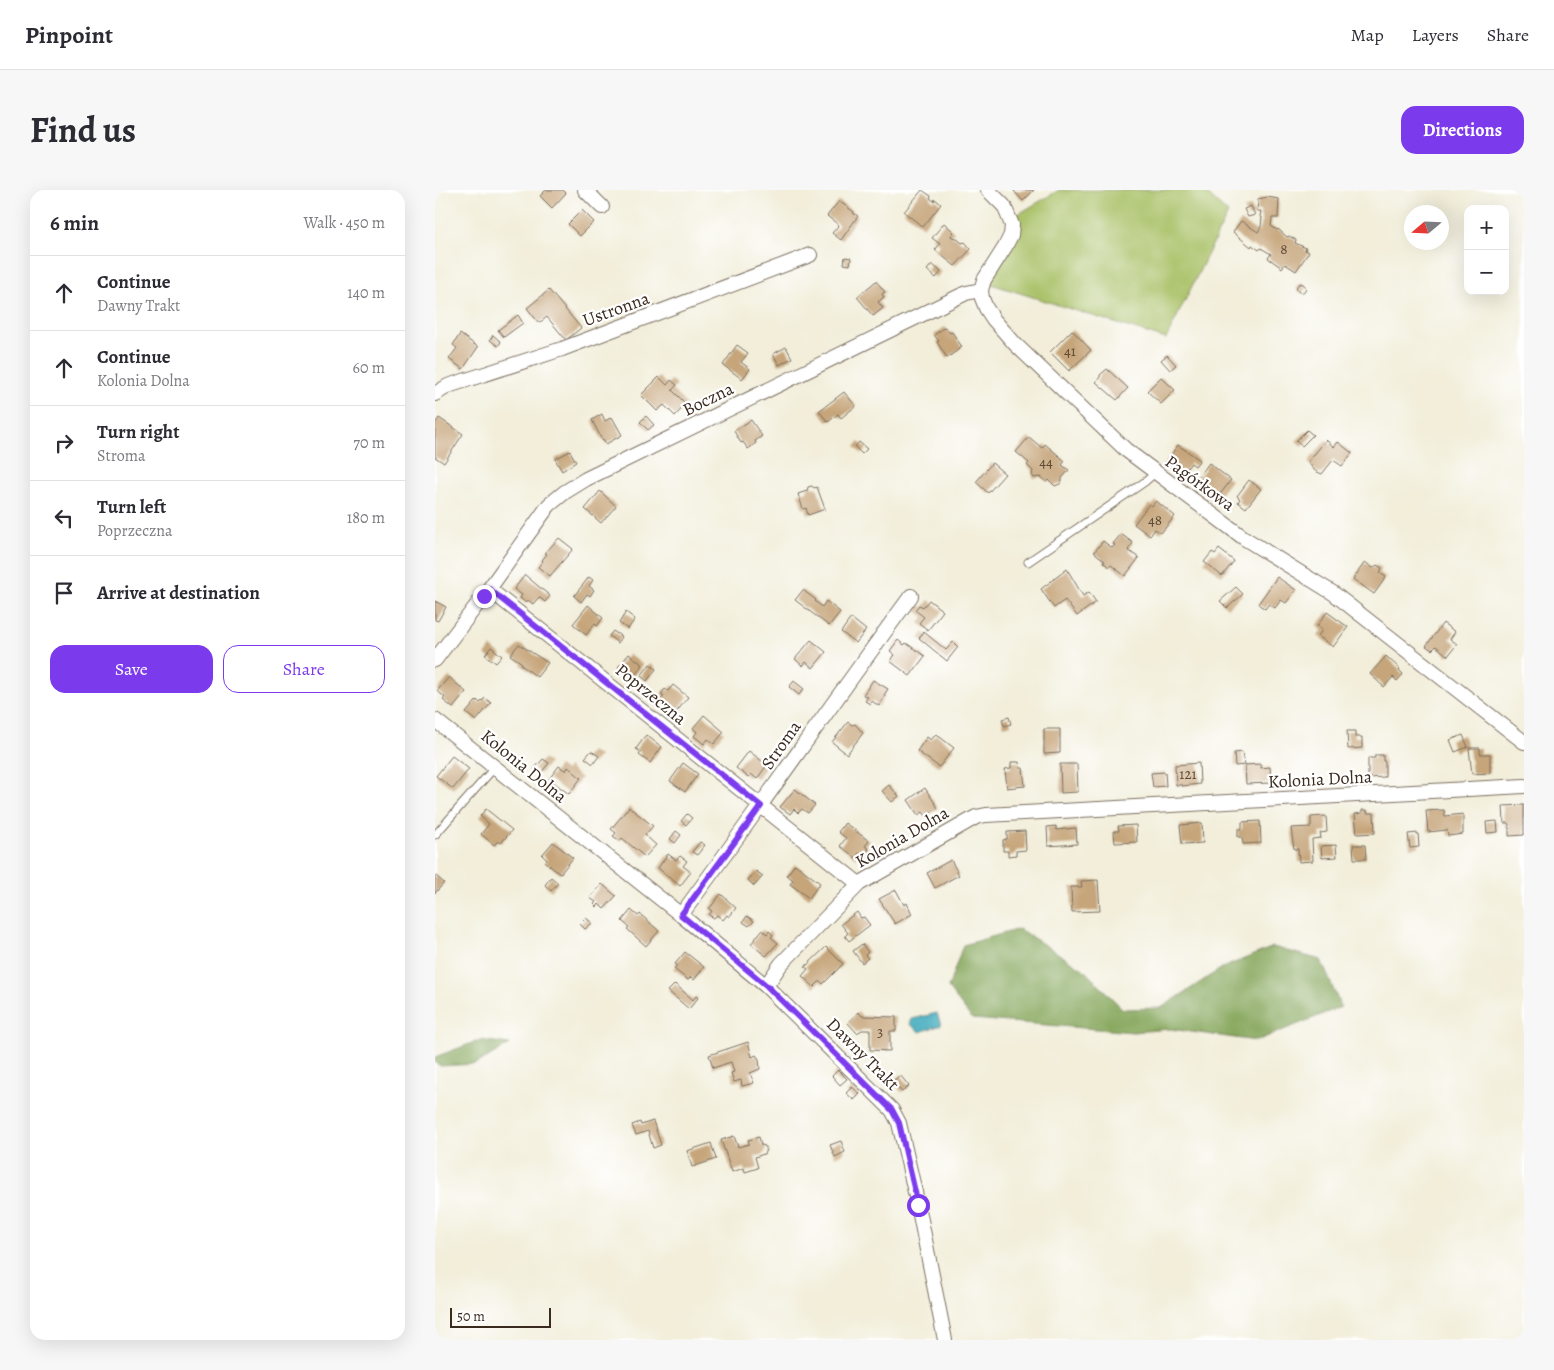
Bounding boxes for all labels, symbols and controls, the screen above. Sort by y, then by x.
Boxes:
text: Pinpoint [25,19,113,51]
text: Map [1351,23,1384,47]
text: Layers [1412,23,1459,47]
text: Share [1487,23,1529,47]
text: Find us [30,106,136,154]
button: Directions [1401,106,1524,154]
north arrow [1404,205,1449,250]
map controls [1464,205,1509,295]
button: + [1464,205,1509,250]
text: 6 min [50,209,99,237]
text: Walk · 450 m [303,212,385,234]
house number: 8 [1280,239,1288,259]
button: − [1464,250,1509,295]
text: Continue [97,269,171,295]
icon: ahead [50,279,78,307]
text: 140 m [347,282,385,304]
street label: Ustronna [579,286,653,332]
text: Dawny Trakt [97,295,180,317]
house number: 41 [1064,341,1076,361]
text: Continue [97,344,171,370]
icon: ahead [50,354,78,382]
text: 60 m [353,357,385,379]
text: Kolonia Dolna [97,370,190,392]
street label: Boczna [679,376,738,422]
text: Turn right [97,419,179,445]
icon: right [50,429,78,457]
text: 70 m [353,432,385,454]
text: Stroma [97,445,145,467]
street label: Pagórkowa [1160,450,1240,517]
house number: 44 [1039,452,1053,472]
text: Turn left [97,494,166,520]
icon: left [50,504,78,532]
text: 180 m [347,507,385,529]
house number: 48 [1148,510,1162,530]
text: Poprzeczna [97,520,173,542]
icon: arrive [50,579,78,607]
text: Arrive at destination [97,580,260,606]
route end [473,585,496,608]
button: Save [50,645,213,693]
button: Share [223,645,385,693]
street label: Poprzeczna [610,658,692,730]
street label: Stroma [756,715,807,774]
street label: Kolonia Dolna [476,724,573,809]
house number: 121 [1179,764,1197,784]
street label: Kolonia Dolna [1267,764,1373,794]
street label: Kolonia Dolna [851,800,954,873]
street label: Dawny Trakt [821,1012,905,1096]
house number: 3 [877,1022,883,1042]
route start [907,1194,930,1217]
scale bar [450,1305,551,1328]
text: 50 m [457,1307,485,1326]

